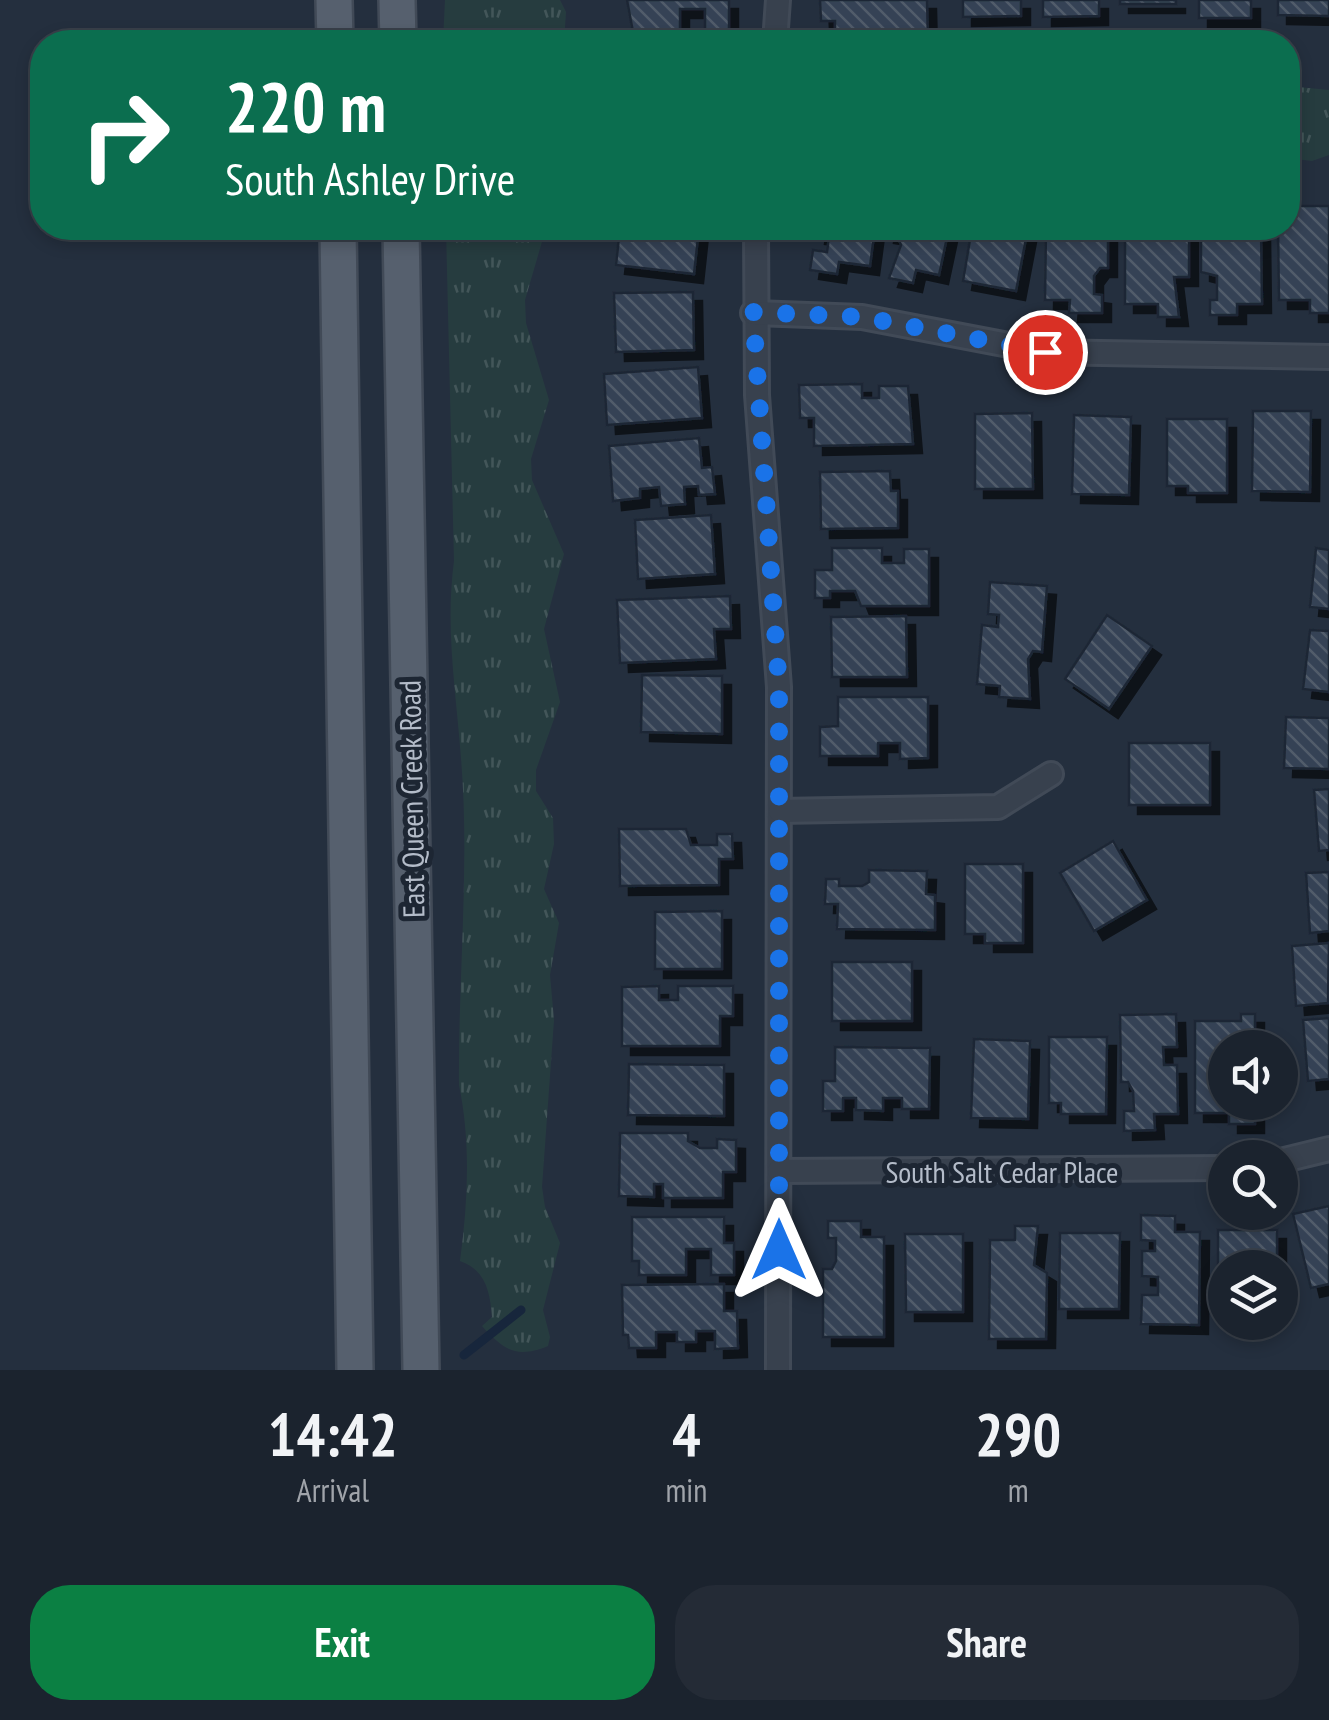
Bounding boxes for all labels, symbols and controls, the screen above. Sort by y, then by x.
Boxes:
text: 220 m [225,61,386,151]
icon: right [60,70,190,200]
text: South Ashley Drive [225,149,515,207]
pin [1003,310,1088,395]
icon: arrive [1018,325,1073,380]
street label: East Queen Creek Road [389,680,433,918]
map controls [1208,1030,1298,1340]
button: sound [1208,1030,1298,1120]
button: search [1208,1140,1298,1230]
street label: South Salt Cedar Place [885,1152,1119,1191]
position arrow [727,1198,831,1302]
button: layers [1208,1250,1298,1340]
text: 14:42 [268,1395,398,1473]
text: 4 [672,1395,701,1473]
text: 290 [975,1395,1061,1473]
text: Arrival [297,1469,369,1511]
text: min [665,1469,707,1511]
text: m [1008,1469,1029,1511]
button: Exit [30,1585,655,1700]
button: Share [675,1585,1299,1700]

